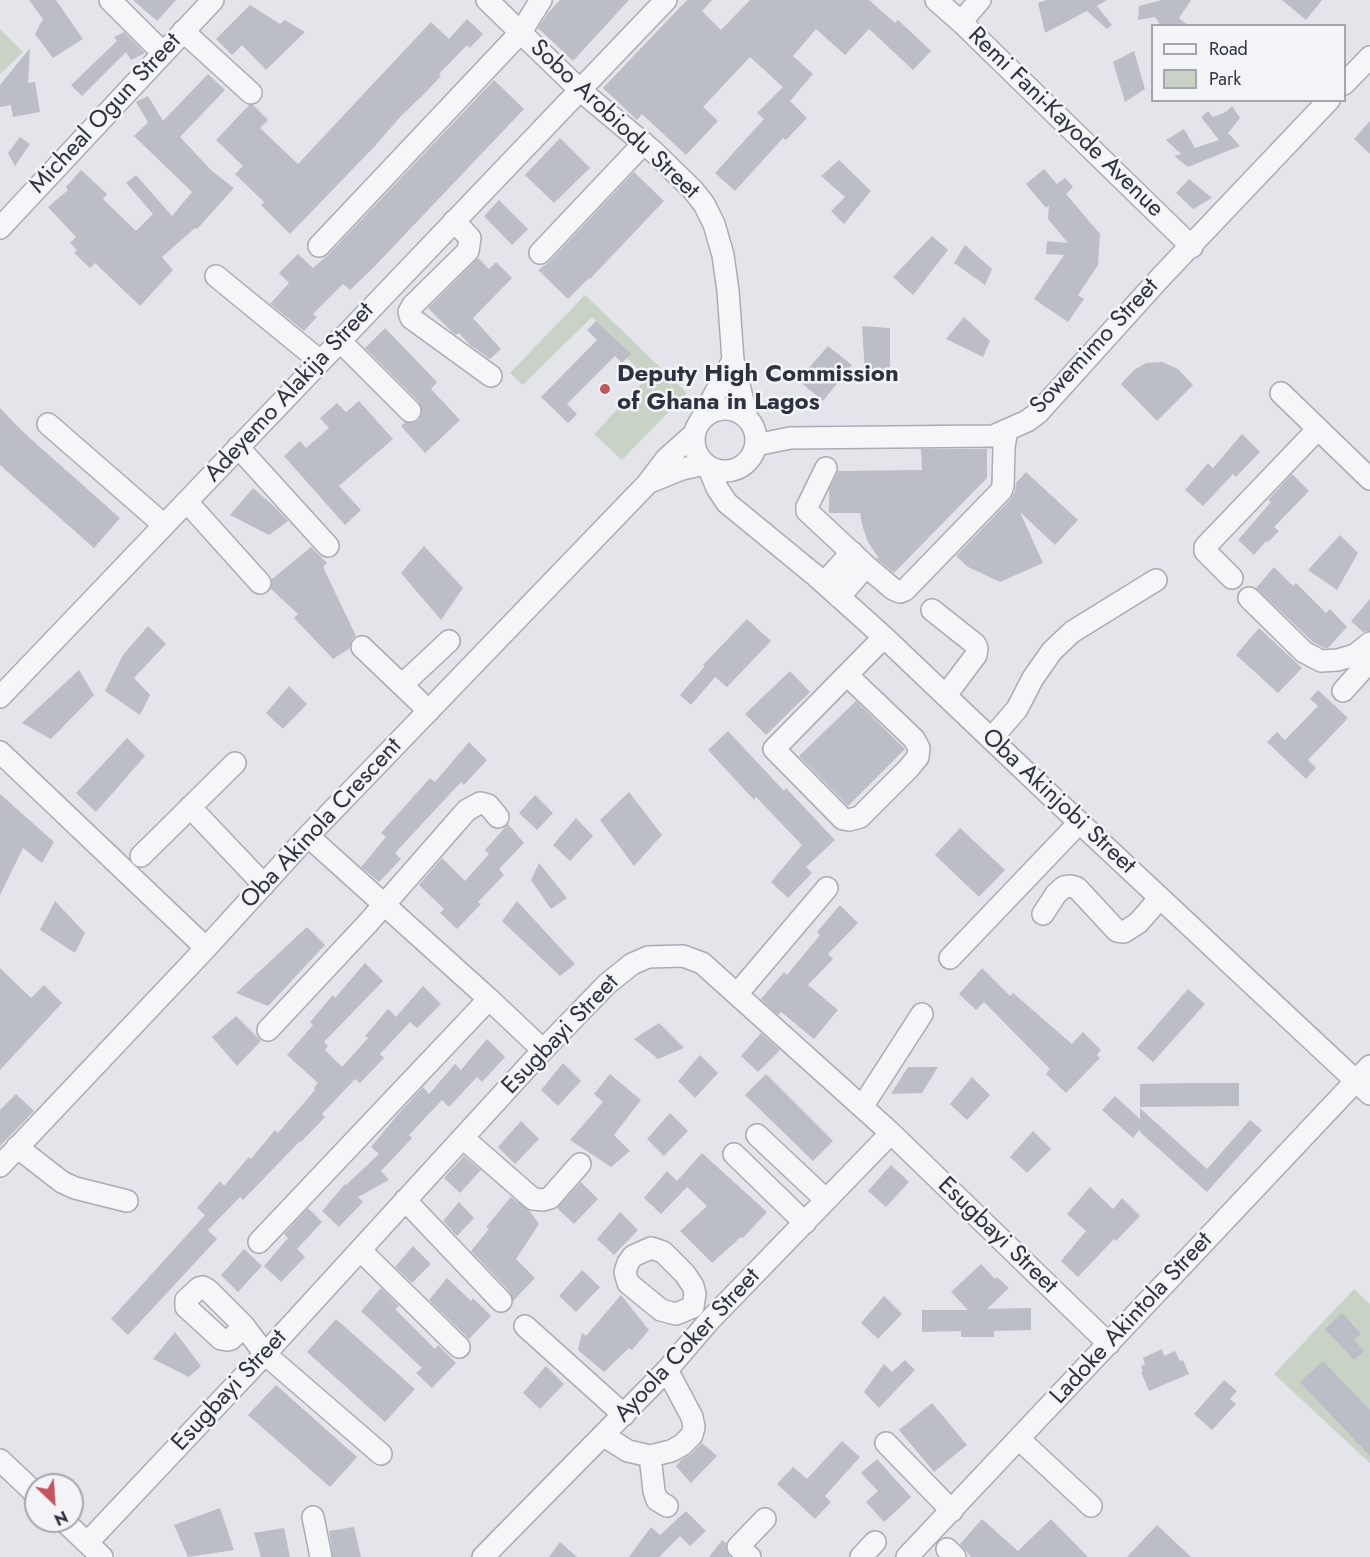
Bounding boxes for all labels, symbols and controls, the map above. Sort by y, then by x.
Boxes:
street label: Remi Fani-Kayode Avenue [961,22,1169,224]
legend [1151,24,1346,102]
street label: Micheal Ogun Street [24,28,188,200]
street label: Sobo Arobiodu Street [523,34,705,206]
text: Road [1209,36,1248,62]
text: Park [1209,66,1241,92]
street label: Sowemimo Street [1025,273,1165,421]
street label: Adeyemo Alakija Street [199,297,381,489]
place label: Deputy High Commission of Ghana in Lagos [617,361,899,417]
marker: Deputy High Commission of Ghana in Lagos [598,382,612,396]
street label: Oba Akinjobi Street [975,723,1141,881]
street label: Oba Akinola Crescent [236,733,408,915]
street label: Esugbayi Street [497,969,625,1101]
street label: Esugbayi Street [931,1172,1063,1300]
street label: Ladoke Akintola Street [1045,1227,1219,1411]
street label: Ayoola Coker Street [609,1263,767,1429]
street label: Esugbayi Street [166,1324,294,1458]
north arrow [24,1473,84,1533]
text: N [50,1505,72,1531]

